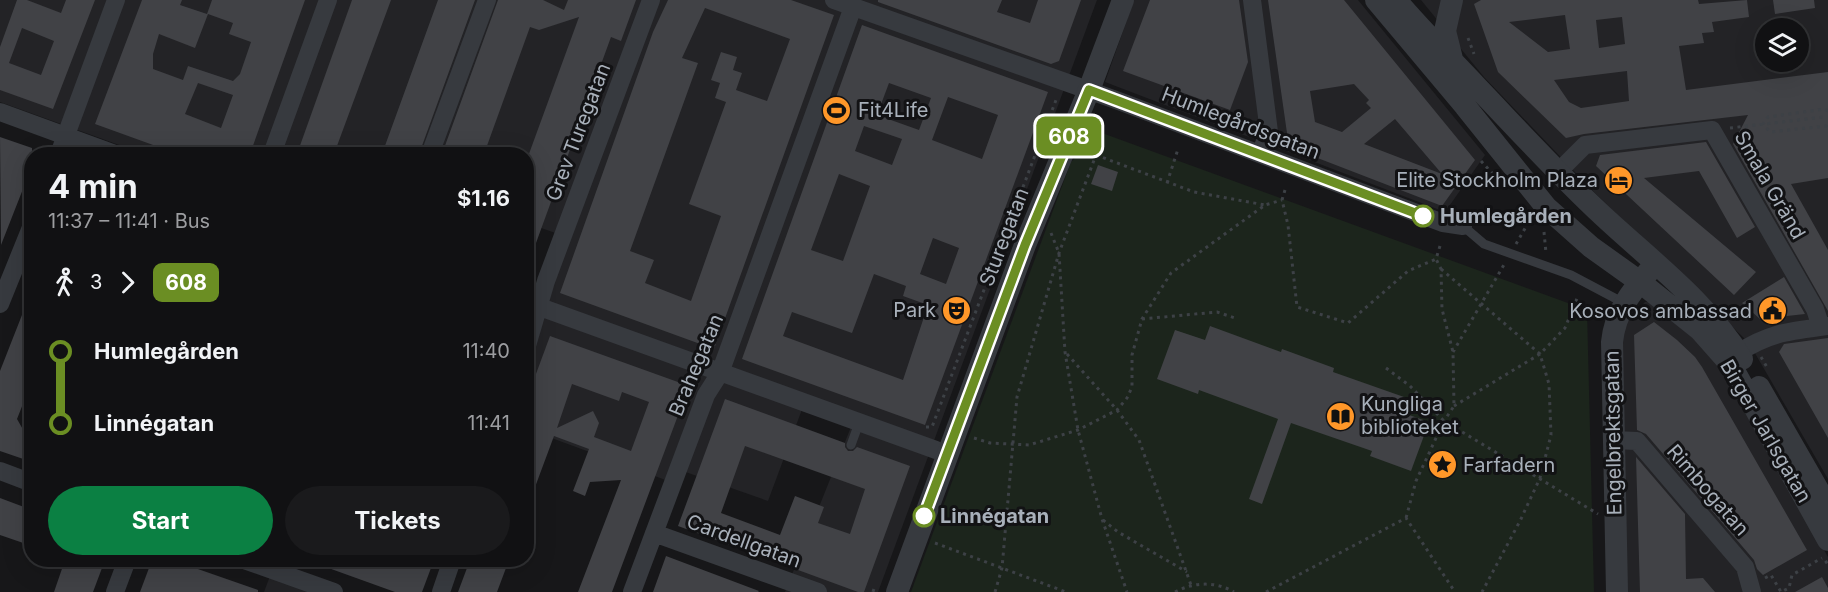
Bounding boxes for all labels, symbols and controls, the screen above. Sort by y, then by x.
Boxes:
map controls [1755,18,1809,72]
button: layers [1755,18,1809,72]
street label: Grev Turegatan [541,60,615,204]
street label: Humlegårdsgatan [1159,82,1323,164]
sports icon: Fit4Life [821,94,853,126]
place label: Fit4Life [858,98,928,122]
line badge: 608 [1034,116,1104,156]
text: 608 [1048,124,1090,149]
street label: Smala Gränd [1729,127,1811,243]
hotel icon: Elite Stockholm Plaza [1603,164,1635,196]
text: 4 min [48,166,138,206]
place label: Elite Stockholm Plaza [1396,168,1598,192]
text: $1.16 [457,185,510,211]
street label: Sturegatan [974,185,1034,289]
place label: Humlegården [1440,204,1572,228]
marker: Humlegården [1412,205,1434,227]
text: 11:37 – 11:41 · Bus [48,209,210,233]
icon: walk [48,266,81,299]
icon: forward [111,266,144,299]
text: 3 [90,270,102,294]
text: 608 [165,270,207,295]
theatre icon: Park [941,294,973,326]
public building icon: Kosovos ambassad [1757,295,1789,327]
place label: Park [893,298,936,322]
place label: Kosovos ambassad [1569,299,1752,323]
street label: Brahegatan [664,310,728,420]
text: Humlegården [94,338,239,364]
text: 11:40 [462,339,510,363]
street label: Engelbrektsgatan [1600,350,1626,516]
street label: Birger Jarlsgatan [1715,355,1817,507]
place label: Kungliga biblioteket [1361,392,1459,439]
library icon: Kungliga biblioteket [1324,400,1356,432]
text: Linnégatan [94,410,214,436]
text: 11:41 [467,411,510,435]
street label: Rimbogatan [1662,440,1754,540]
place icon: Farfadern [1426,449,1458,481]
place label: Farfadern [1463,453,1555,477]
button: Start [48,486,273,555]
button: Tickets [285,486,510,555]
place label: Linnégatan [940,504,1049,528]
marker: Linnégatan [913,505,935,527]
street label: Cardellgatan [684,509,804,573]

